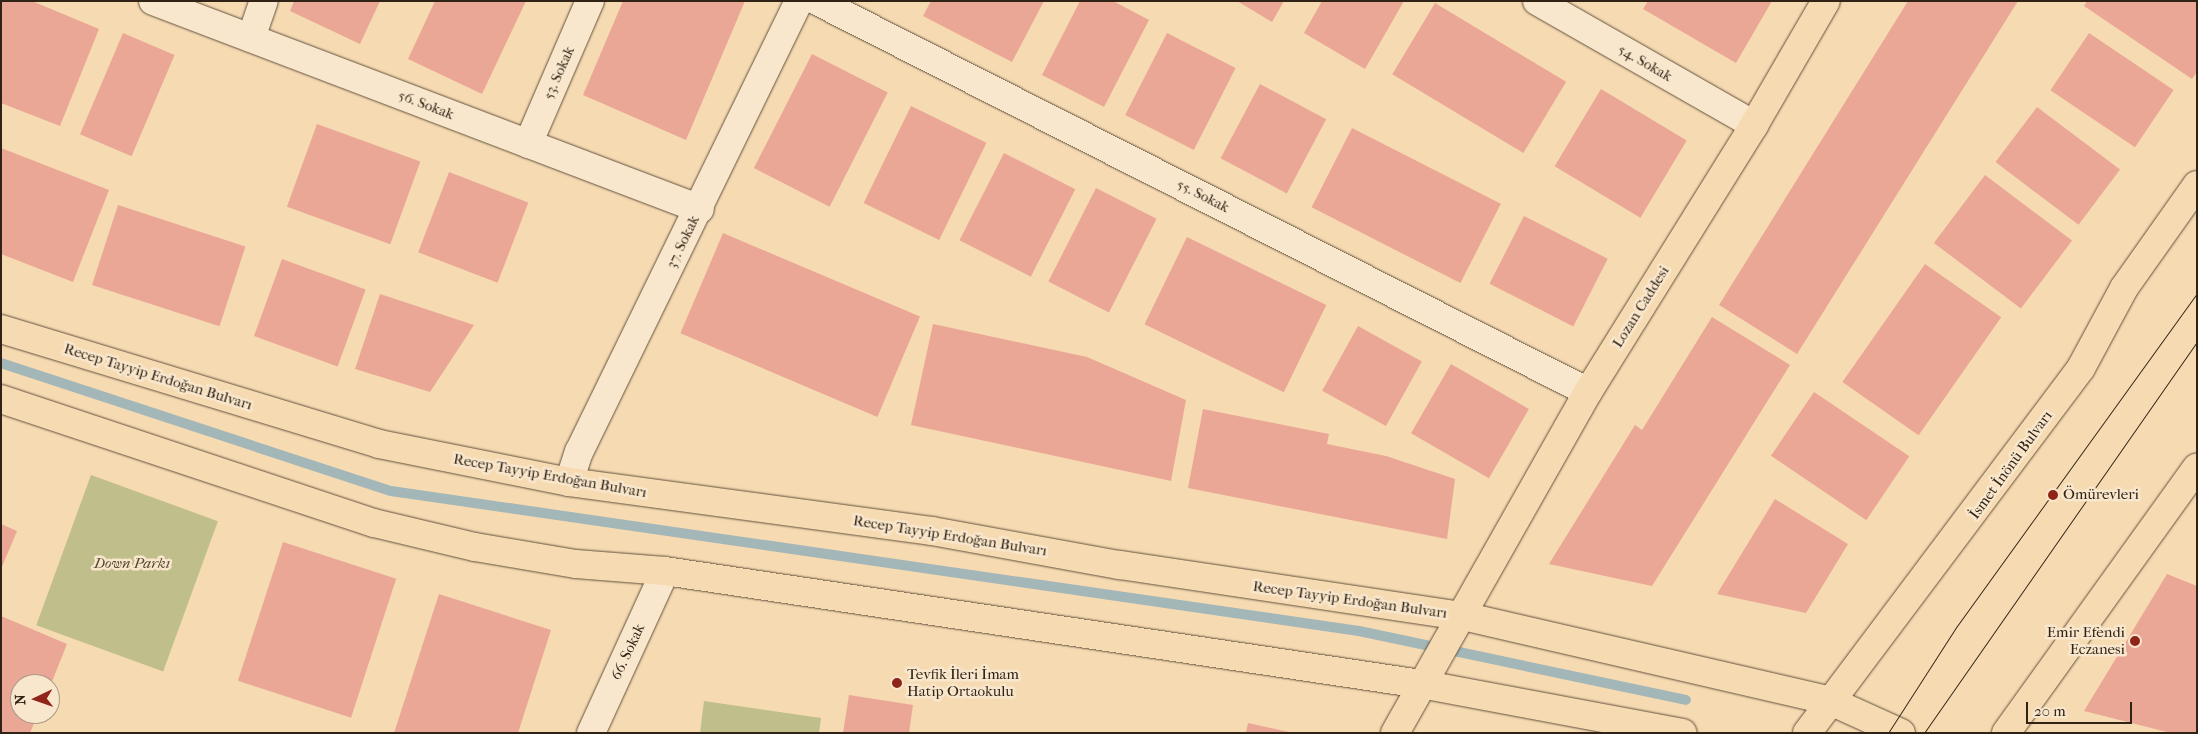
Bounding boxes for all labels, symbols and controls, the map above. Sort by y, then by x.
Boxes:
street label: 54. Sokak [1615,40,1675,86]
street label: 53. Sokak [539,44,579,102]
street label: 56. Sokak [396,86,456,124]
street label: 55. Sokak [1174,175,1232,217]
street label: 37. Sokak [662,213,704,271]
street label: Lozan Caddesi [1609,263,1673,351]
street label: Recep Tayyip Erdoğan Bulvarı [62,340,254,414]
street label: İsmet İnönü Bulvarı [1966,407,2056,523]
street label: Recep Tayyip Erdoğan Bulvarı [452,450,648,502]
place label: Ömürevleri [2063,486,2139,504]
marker: Ömürevleri [2047,489,2059,501]
street label: Recep Tayyip Erdoğan Bulvarı [852,512,1048,560]
park label: Down Parkı [94,555,170,573]
street label: Recep Tayyip Erdoğan Bulvarı [1252,577,1448,623]
street label: 66. Sokak [607,621,649,683]
place label: Emir Efendi Eczanesi [2047,623,2125,658]
marker: Emir Efendi Eczanesi [2129,635,2141,647]
place label: Tevfik İleri İmam Hatip Ortaokulu [907,665,1019,700]
north arrow [10,674,60,724]
marker: Tevfik İleri İmam Hatip Ortaokulu [891,677,903,689]
scale bar [2028,692,2134,724]
text: N [12,694,29,706]
text: 20 m [2034,702,2066,720]

